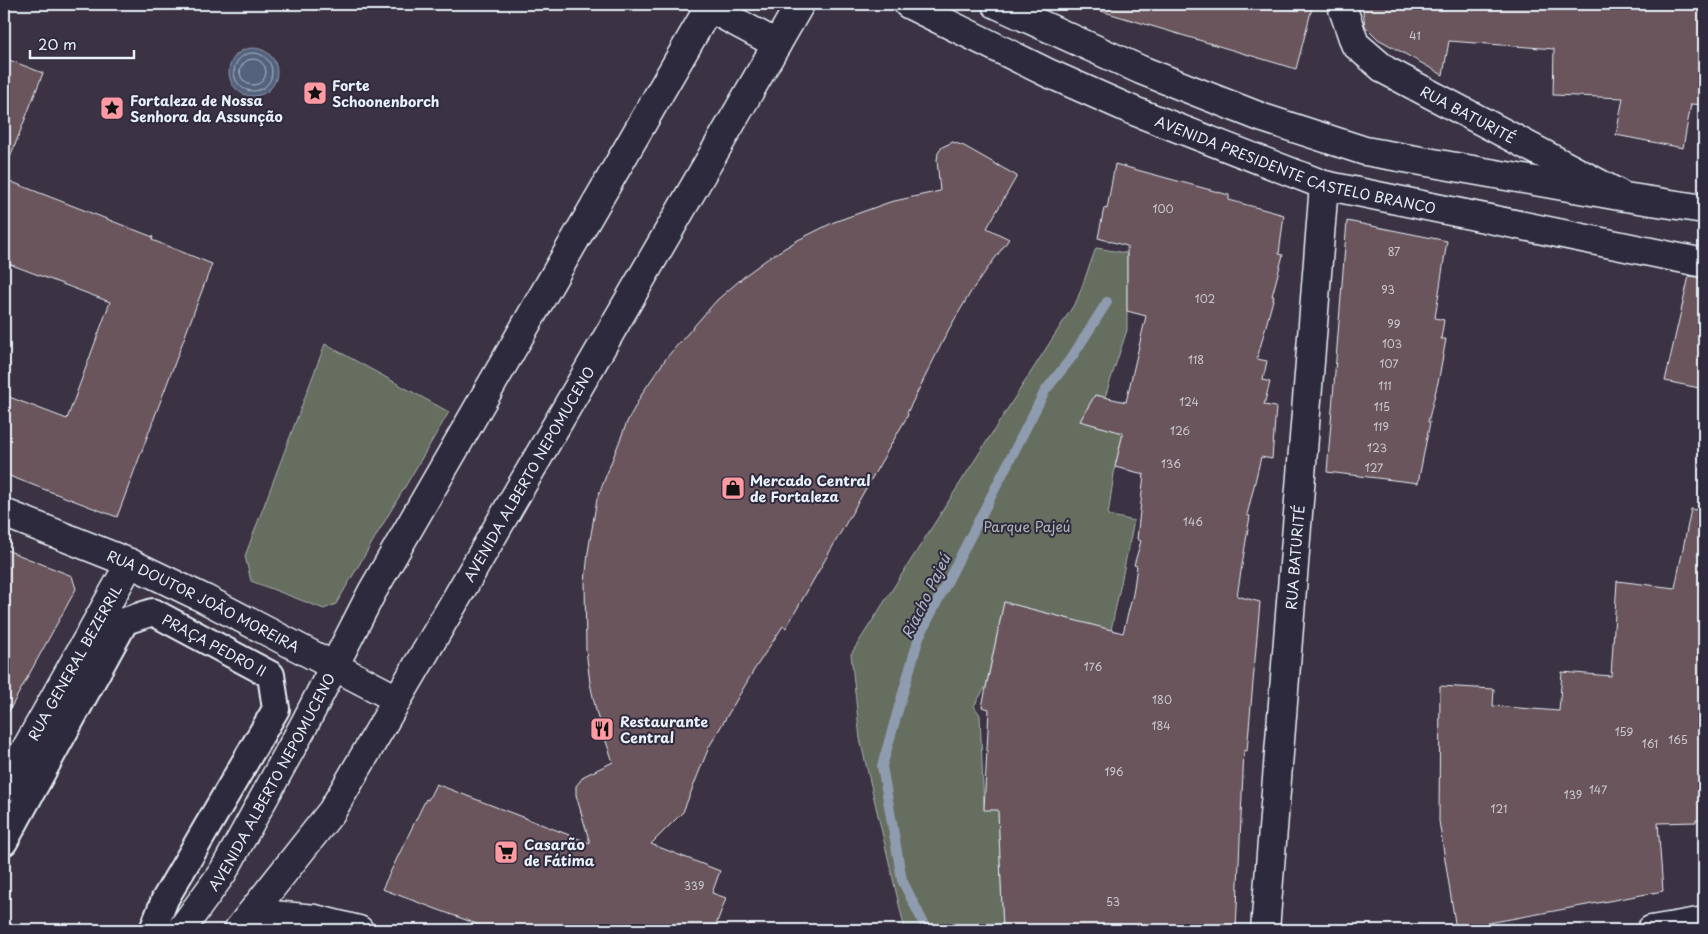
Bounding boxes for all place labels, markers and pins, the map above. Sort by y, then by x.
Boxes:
place label: Forte Schoonenborch [332,75,439,112]
place icon: Forte Schoonenborch [302,80,328,106]
place label: Fortaleza de Nossa Senhora da Assunção [130,90,283,127]
place icon: Fortaleza de Nossa Senhora da Assunção [99,95,125,121]
place label: Mercado Central de Fortaleza [750,470,871,507]
shop icon: Mercado Central de Fortaleza [720,475,746,501]
place label: Restaurante Central [620,711,708,748]
restaurant icon: Restaurante Central [589,716,615,742]
place label: Casarão de Fátima [524,834,595,871]
supermarket icon: Casarão de Fátima [493,839,519,865]

